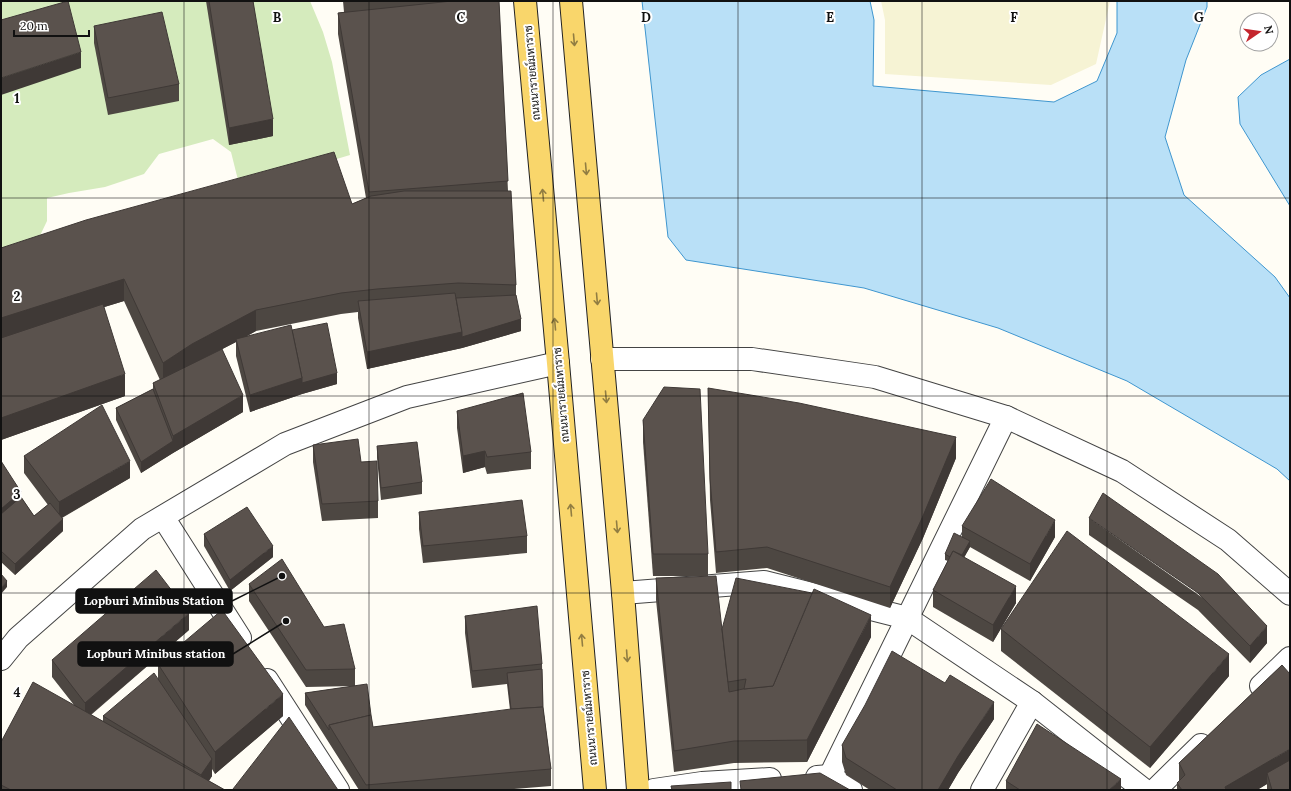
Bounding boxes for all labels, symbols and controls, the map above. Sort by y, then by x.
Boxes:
text: B [273,9,282,26]
text: C [457,9,466,26]
text: D [641,9,651,26]
text: E [826,9,834,26]
text: F [1010,9,1018,26]
text: G [1194,9,1204,26]
scale bar [14,12,89,38]
north arrow [1239,12,1279,52]
text: 20 m [20,18,48,33]
text: N [1261,24,1277,36]
street label: ถนนนารายณ์มหาราช [520,25,543,121]
one-way arrow [570,33,578,46]
text: 1 [14,90,20,107]
one-way arrow [582,162,589,175]
one-way arrow [539,189,547,202]
text: 2 [14,288,21,305]
one-way arrow [594,292,601,305]
one-way arrow [551,318,559,331]
street label: ถนนนารายณ์มหาราช [549,347,572,443]
one-way arrow [602,390,609,403]
text: 3 [13,486,21,503]
one-way arrow [567,504,575,517]
one-way arrow [613,520,620,533]
callout: Lopburi Minibus Station [76,589,232,613]
text: Lopburi Minibus Station [84,593,224,608]
one-way arrow [579,634,586,647]
callout: Lopburi Minibus station [78,642,233,666]
text: Lopburi Minibus station [86,646,226,661]
one-way arrow [624,649,631,662]
street label: ถนนนารายณ์มหาราช [577,670,600,766]
text: 4 [13,684,21,701]

